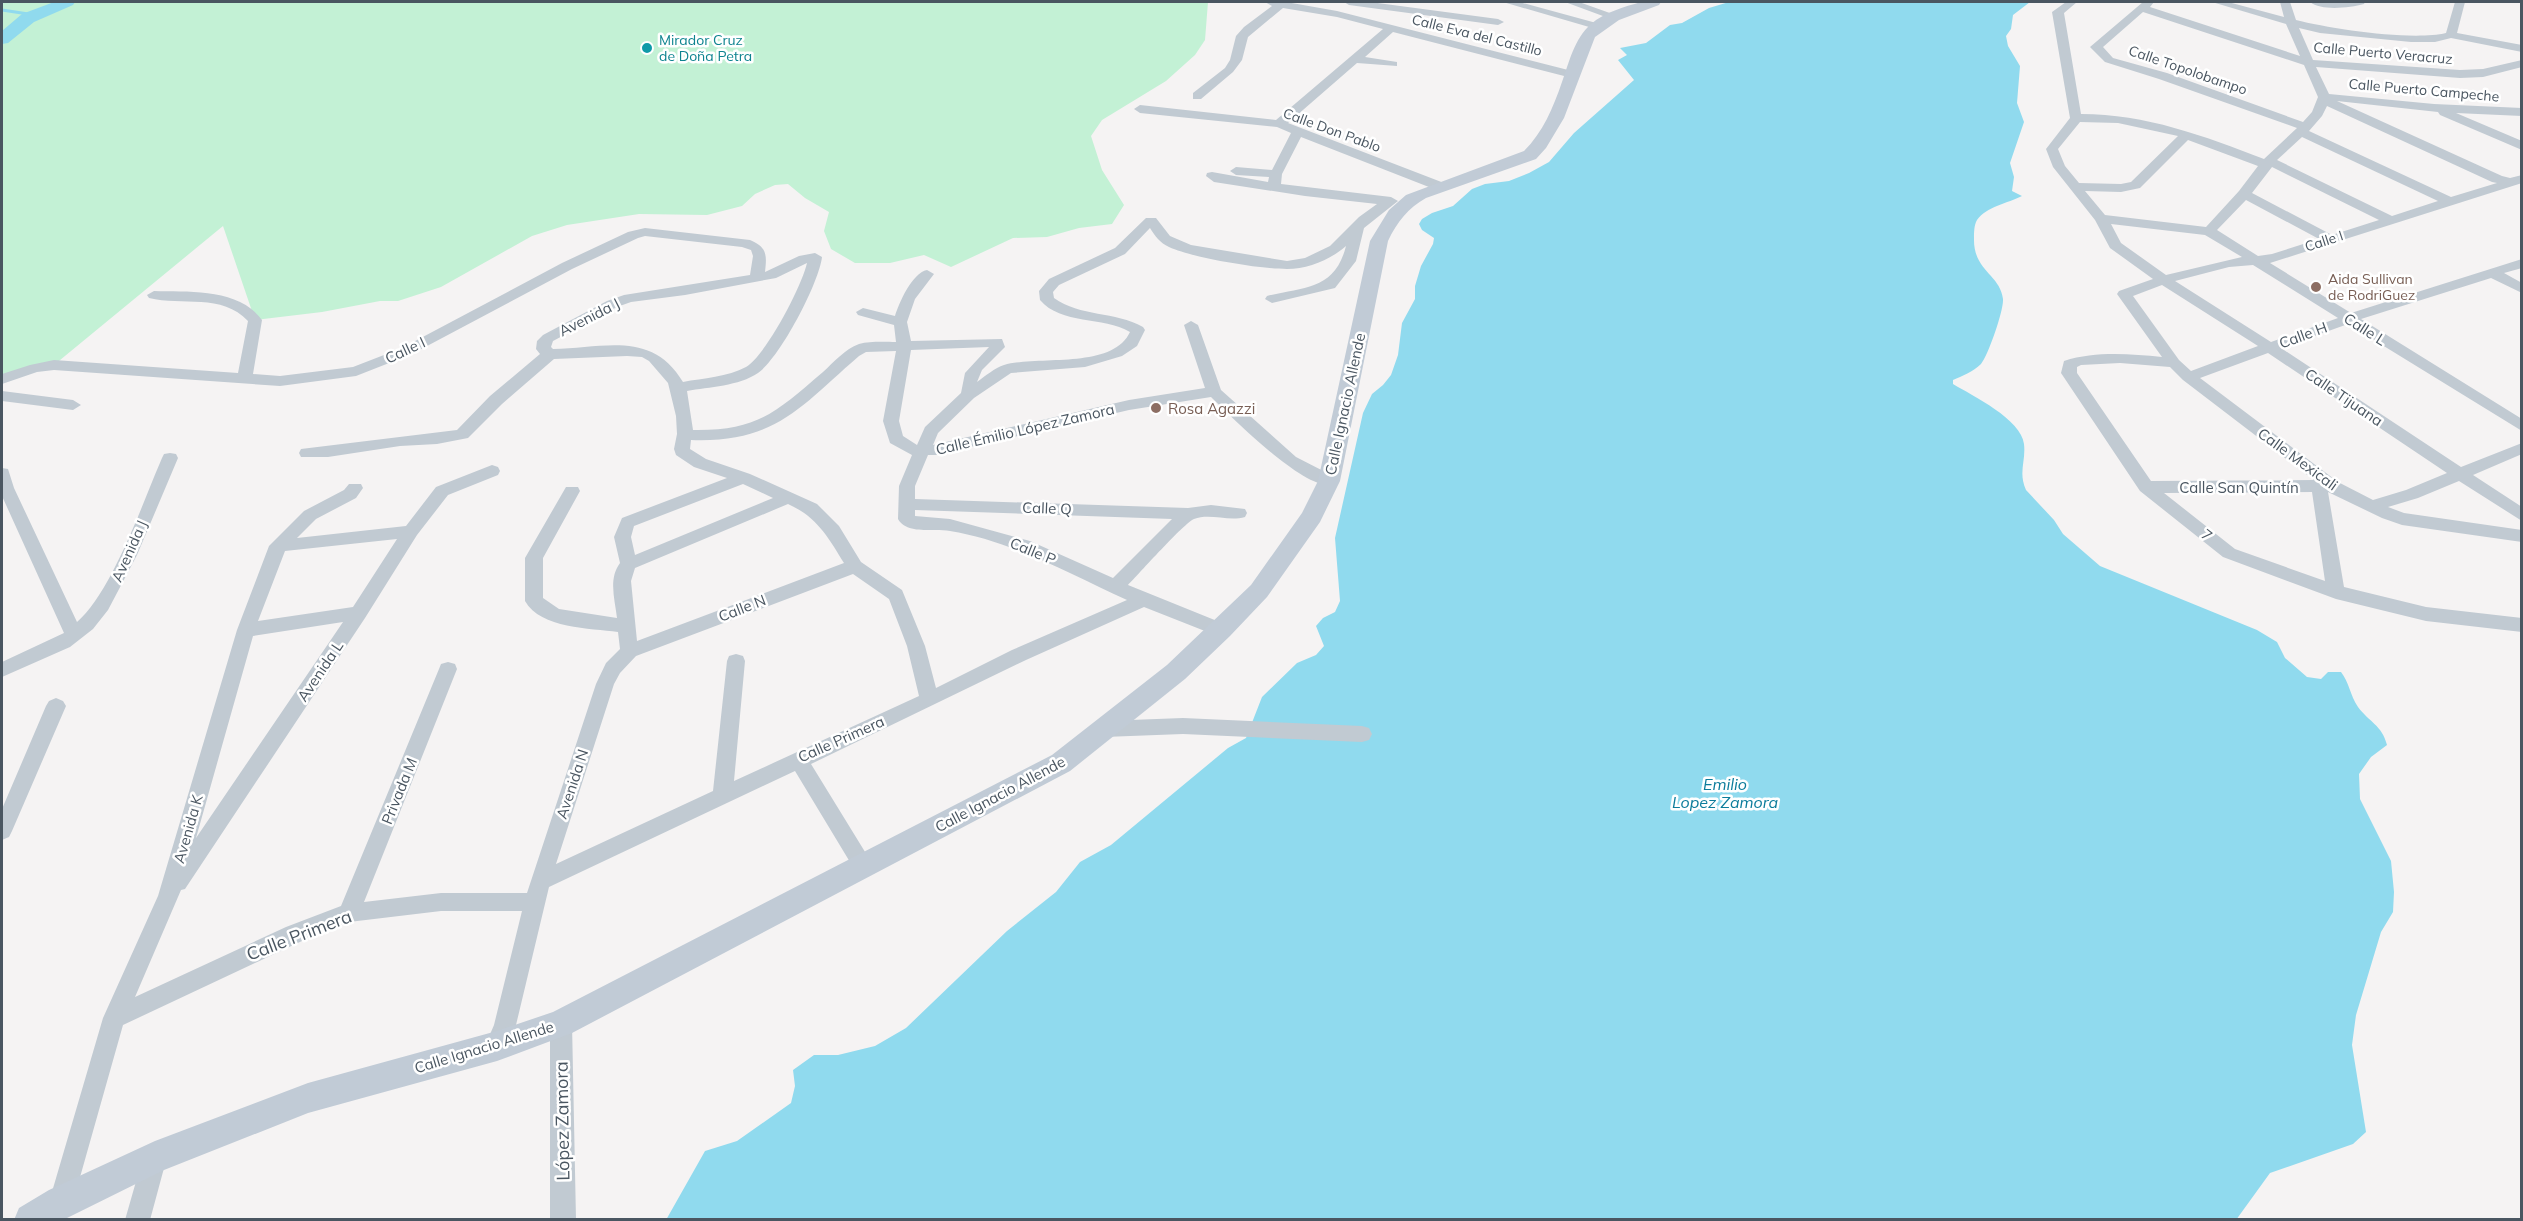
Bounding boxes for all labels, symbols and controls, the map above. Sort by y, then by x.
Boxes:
street label: Calle Eva del Castillo [1410,10,1544,60]
place label: Mirador Cruz de Doña Petra [659,31,752,65]
street label: Calle Puerto Veracruz [2313,38,2453,68]
marker: Mirador Cruz de Doña Petra [640,41,654,55]
street label: Calle Topolobampo [2126,41,2250,99]
street label: Calle Puerto Campeche [2348,74,2500,106]
street label: Calle Don Pablo [1281,104,1383,156]
street label: Calle I [2303,226,2345,256]
place label: Aida Sullivan de RodriGuez [2328,270,2415,304]
marker: Aida Sullivan de RodriGuez [2309,280,2323,294]
street label: Avenida J [555,294,623,340]
street label: Calle L [2340,309,2390,349]
street label: Calle H [2276,318,2330,352]
street label: Calle Ignacio Allende [1321,331,1369,477]
street label: Calle I [382,332,428,368]
street label: Calle Tijuana [2301,364,2387,430]
street label: Calle Émilio López Zamora [934,399,1116,459]
place label: Rosa Agazzi [1168,399,1255,418]
marker: Rosa Agazzi [1149,401,1163,415]
street label: Calle Mexicali [2254,424,2342,494]
street label: Calle San Quintín [2179,478,2299,497]
street label: Calle Q [1022,498,1072,518]
street label: Avenida J [107,517,151,585]
street label: 7 [2198,525,2216,545]
street label: Calle P [1007,533,1059,569]
street label: Calle N [716,590,768,626]
street label: Avenida L [293,637,347,705]
street label: Calle Primera [795,711,887,767]
street label: Avenida N [552,747,592,821]
street label: Calle Ignacio Allende [932,752,1068,836]
street label: Privada M [377,755,421,827]
water label: Emilio Lopez Zamora [1672,774,1778,812]
street label: Avenida K [169,792,207,865]
street label: Calle Primera [243,904,355,966]
street label: Calle Ignacio Allende [412,1017,556,1077]
street label: López Zamora [549,1061,575,1181]

